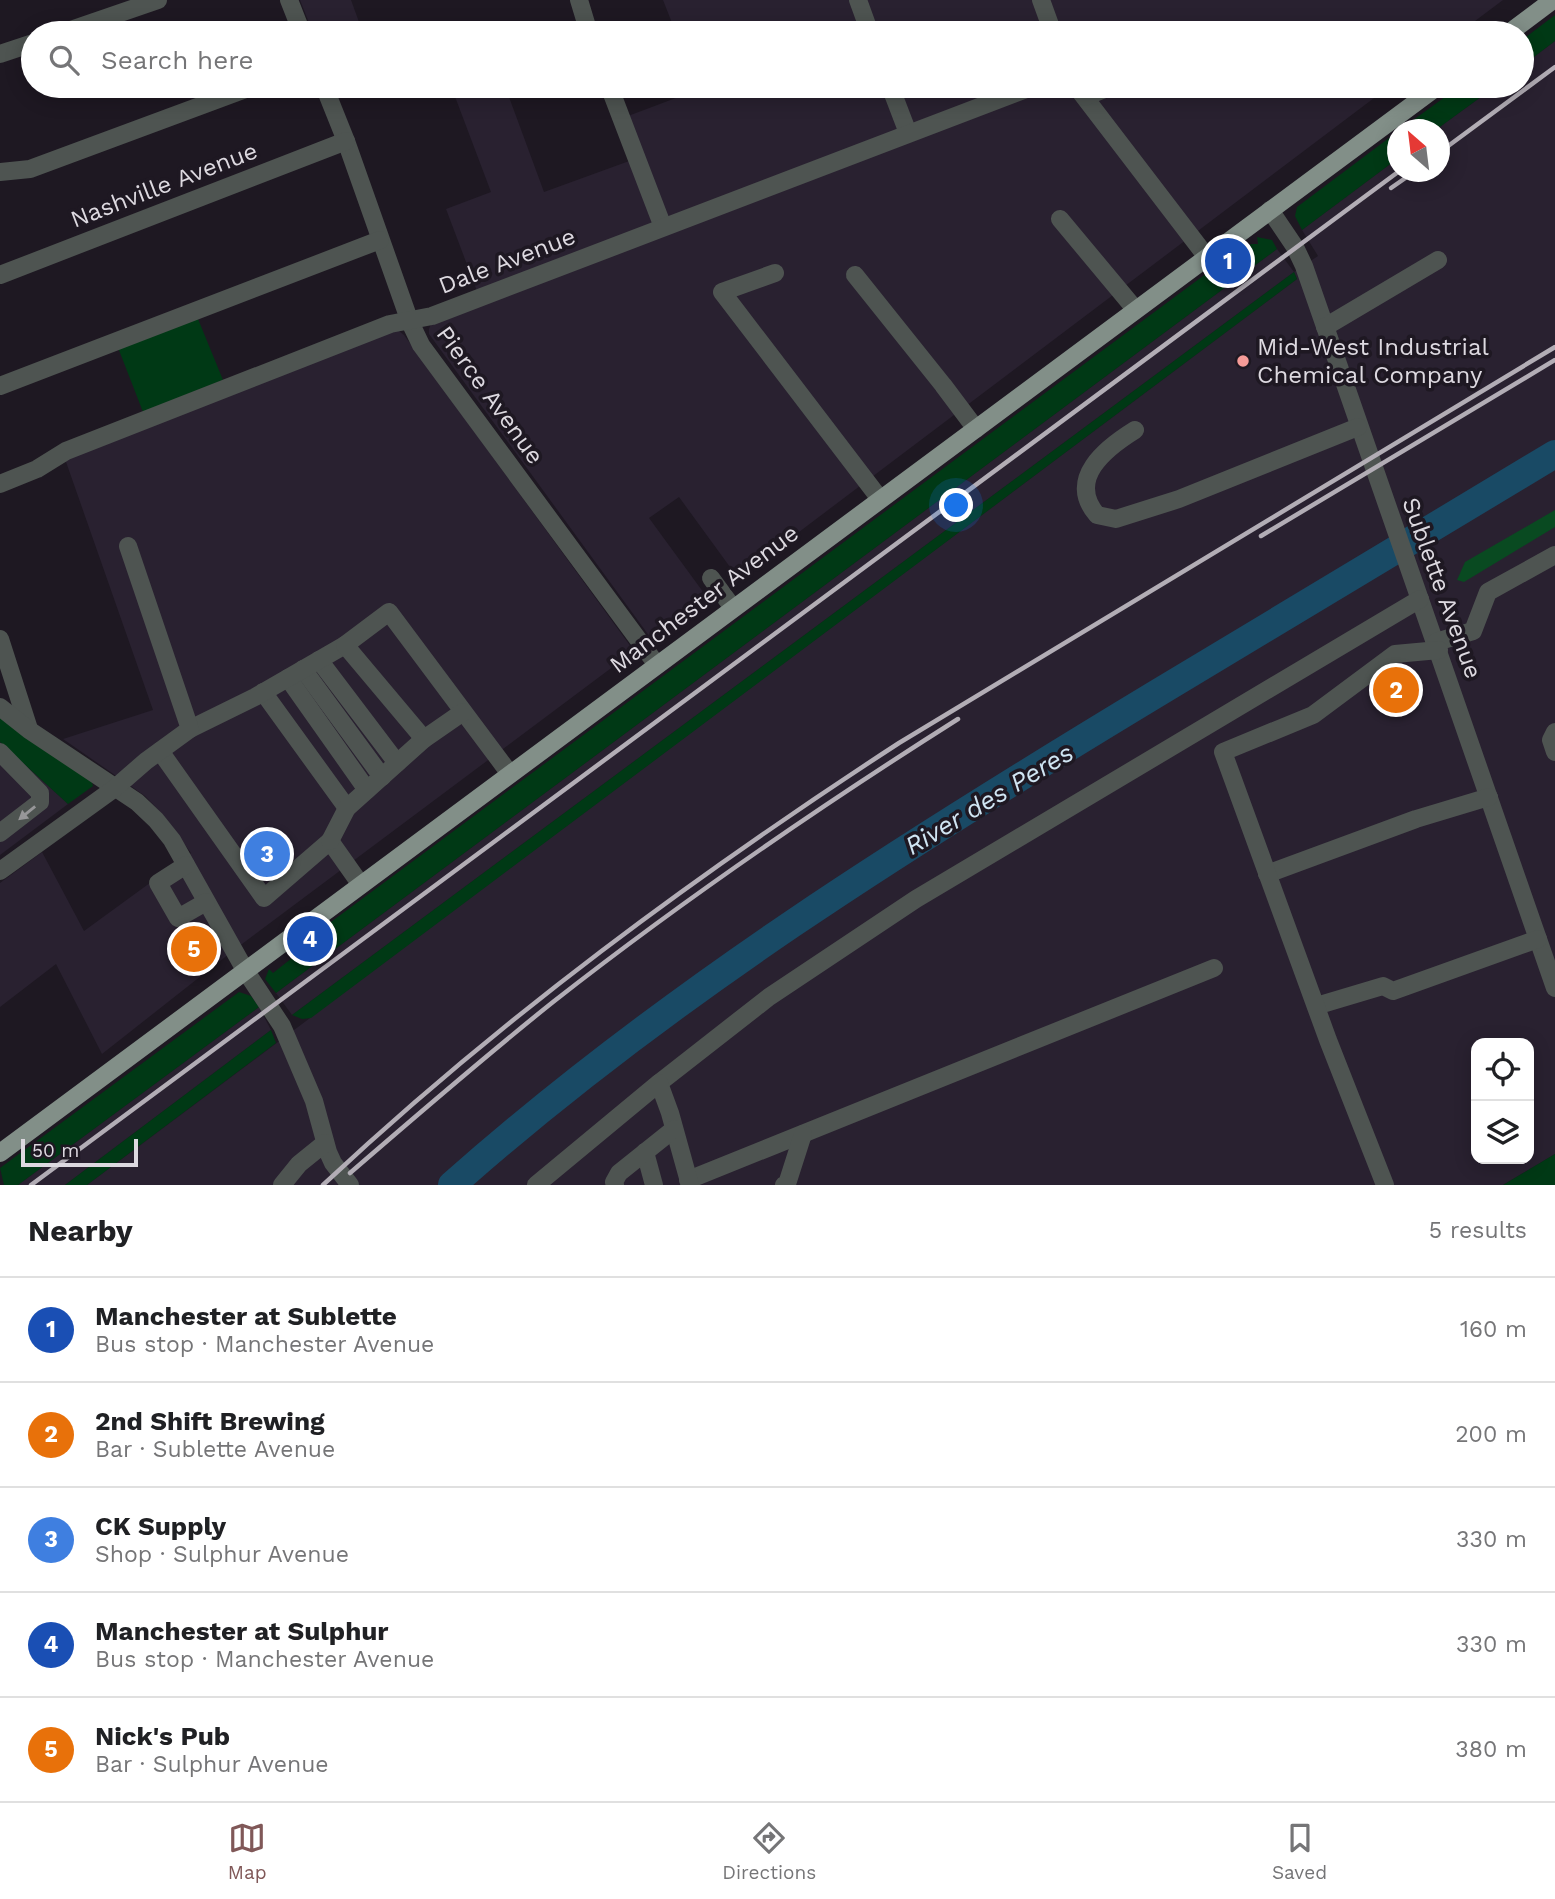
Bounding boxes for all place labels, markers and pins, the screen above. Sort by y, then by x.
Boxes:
pin: 1 [1205,235,1251,287]
place label: Mid-West Industrial Chemical Company [1257,333,1489,389]
marker: Mid-West Industrial Chemical Company [1235,353,1251,369]
pin: 2 [1373,664,1419,716]
pin: 3 [244,828,290,880]
pin: 4 [287,913,333,965]
pin: 5 [171,923,217,975]

